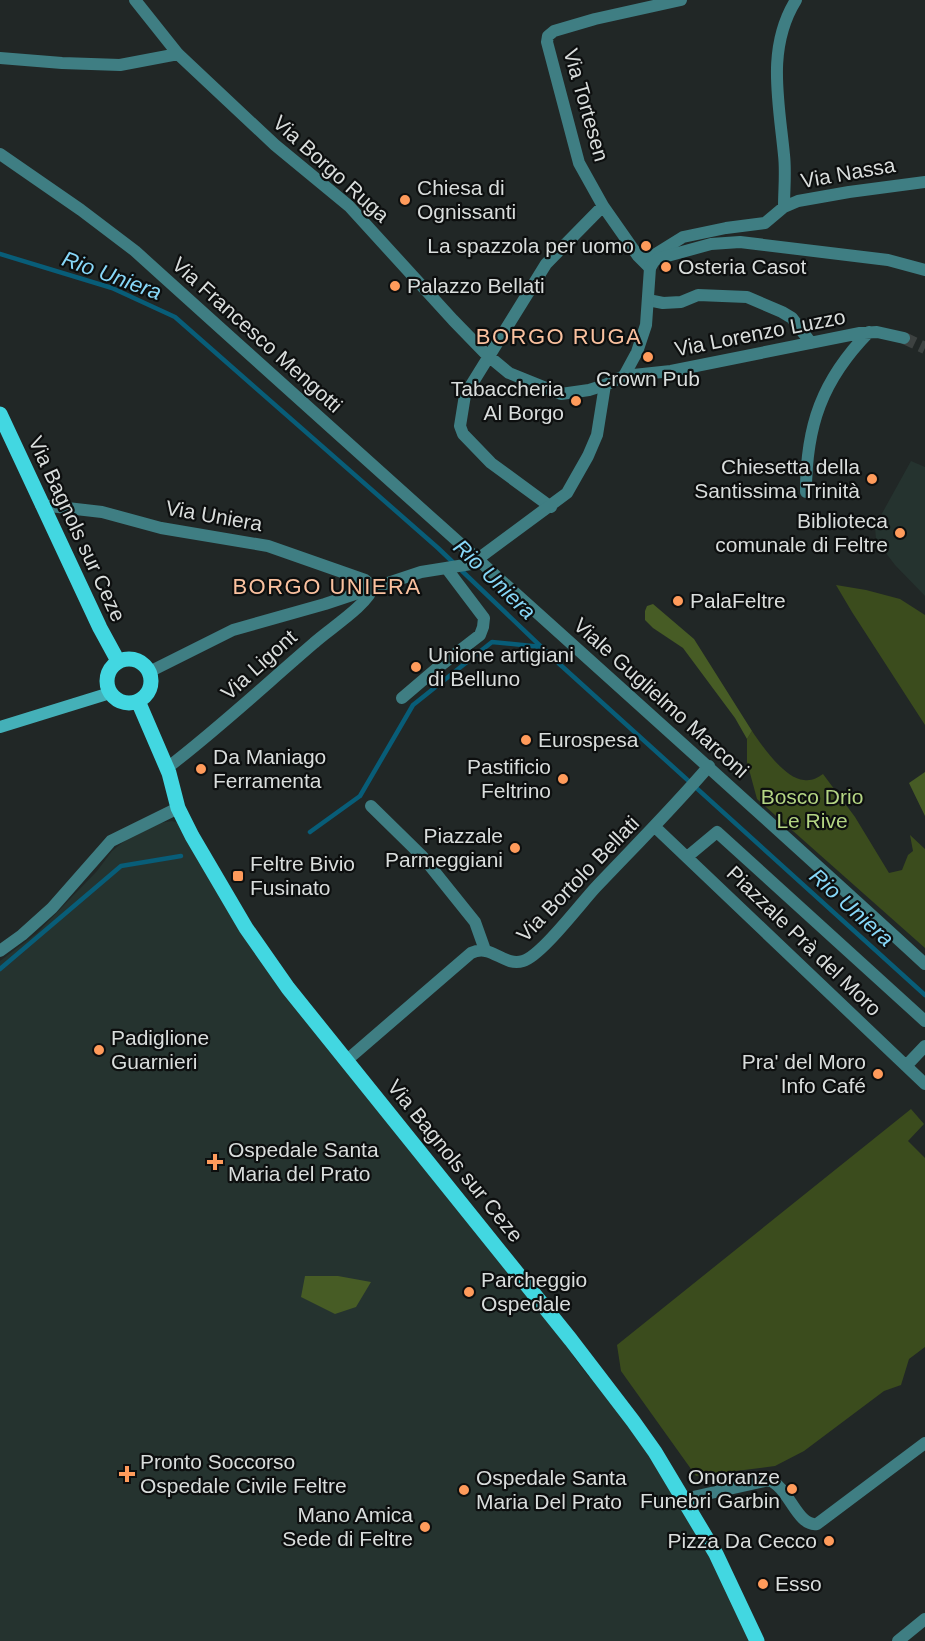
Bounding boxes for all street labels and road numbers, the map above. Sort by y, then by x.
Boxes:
street label: Via Tortesen [559,46,614,164]
street label: Via Borgo Ruga [269,111,394,227]
street label: Via Nassa [799,153,897,192]
street label: Via Francesco Mengotti [168,252,347,417]
street label: Via Lorenzo Luzzo [673,305,847,360]
street label: Via Bagnols sur Ceze [24,433,130,625]
street label: Via Uniera [164,496,264,535]
street label: Viale Guglielmo Marconi [569,613,753,782]
street label: Via Ligont [216,625,301,704]
street label: Via Bortolo Bellati [512,811,643,946]
street label: Piazzale Prà del Moro [722,861,886,1020]
street label: Via Bagnols sur Ceze [383,1075,528,1246]

